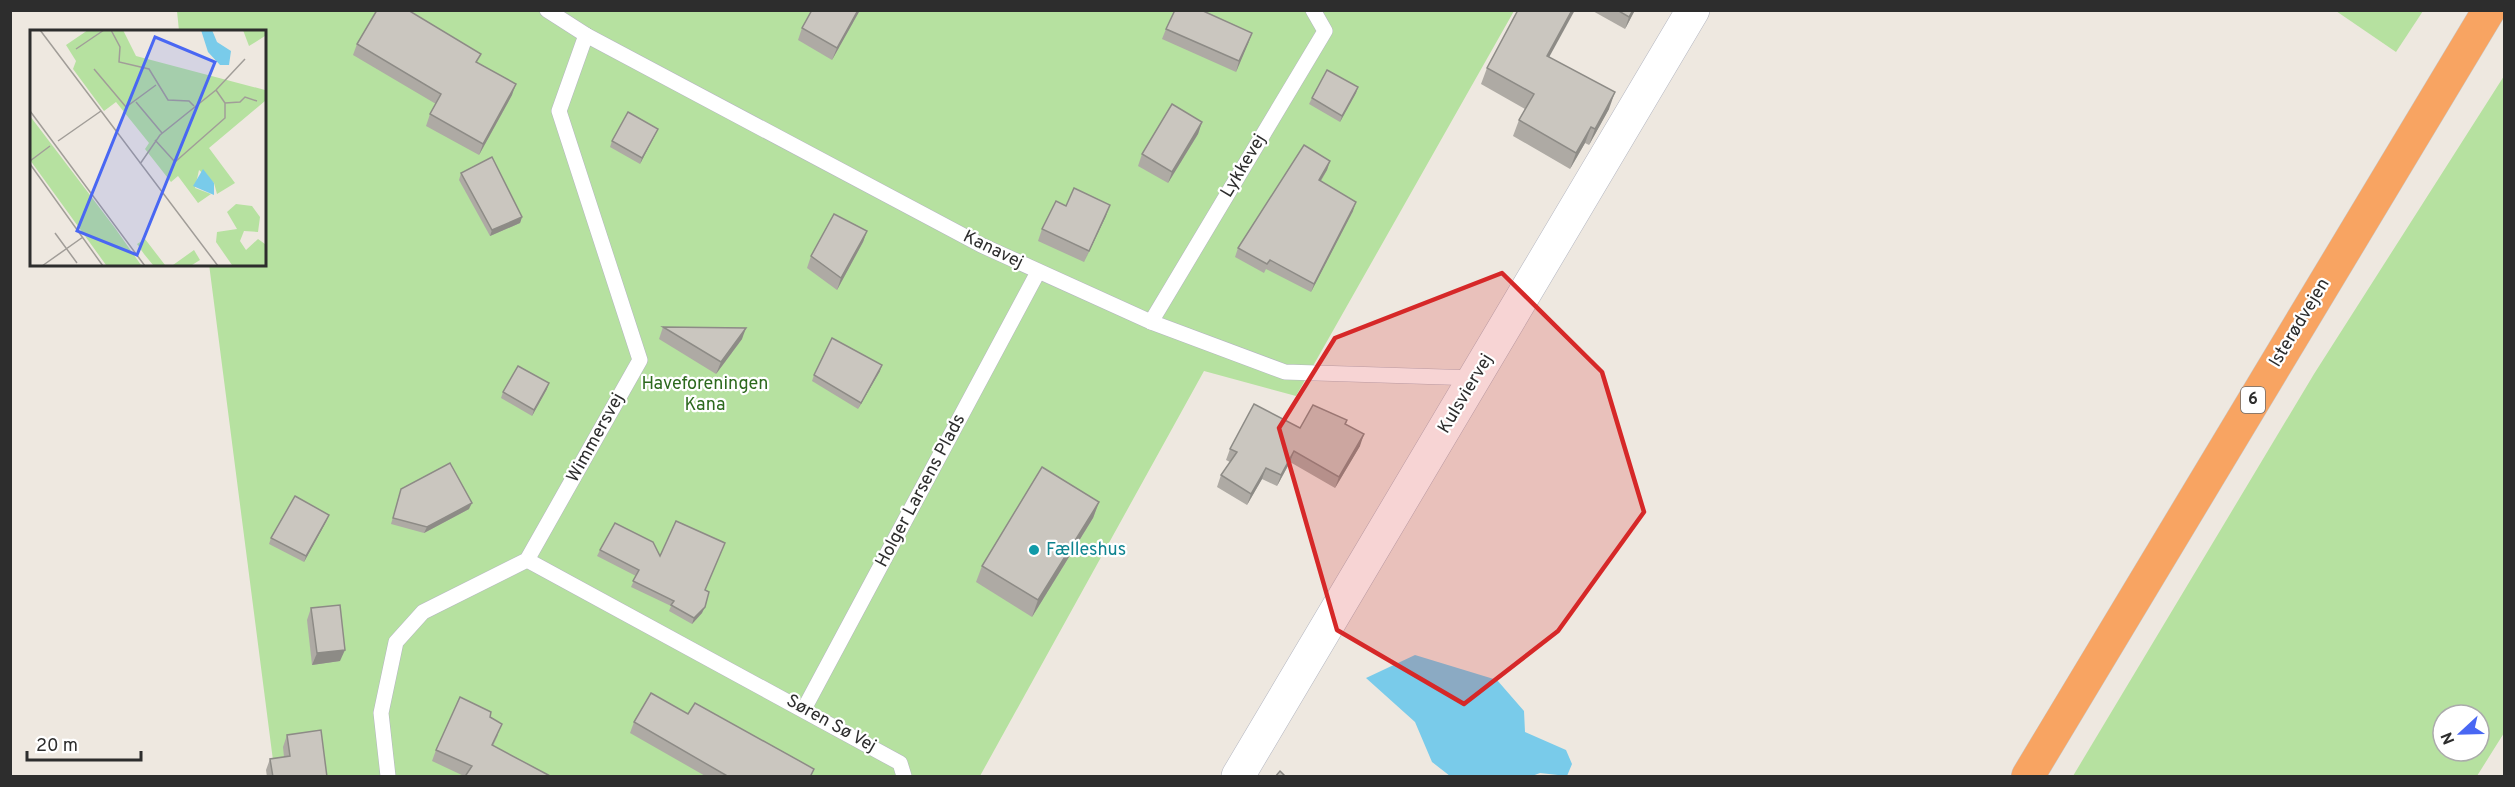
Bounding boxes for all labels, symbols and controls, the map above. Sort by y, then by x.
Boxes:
inset map [30,30,266,266]
street label: Lykkevej [1216,130,1272,202]
street label: Kanavej [959,226,1027,274]
street label: Isterødvejen [2264,274,2336,372]
street label: Kulsviervej [1433,350,1499,438]
park label: Haveforeningen Kana [641,373,769,417]
road number: 6 [2241,387,2265,413]
street label: Wimmersvej [562,389,630,487]
street label: Holger Larsens Plads [871,410,971,572]
place label: Fælleshus [1046,539,1126,562]
marker: Fælleshus [1027,543,1041,557]
street label: Søren Sø Vej [782,690,880,758]
north arrow [2431,703,2491,763]
scale bar [27,724,141,762]
text: N [2438,729,2460,747]
text: 20 m [36,735,78,758]

